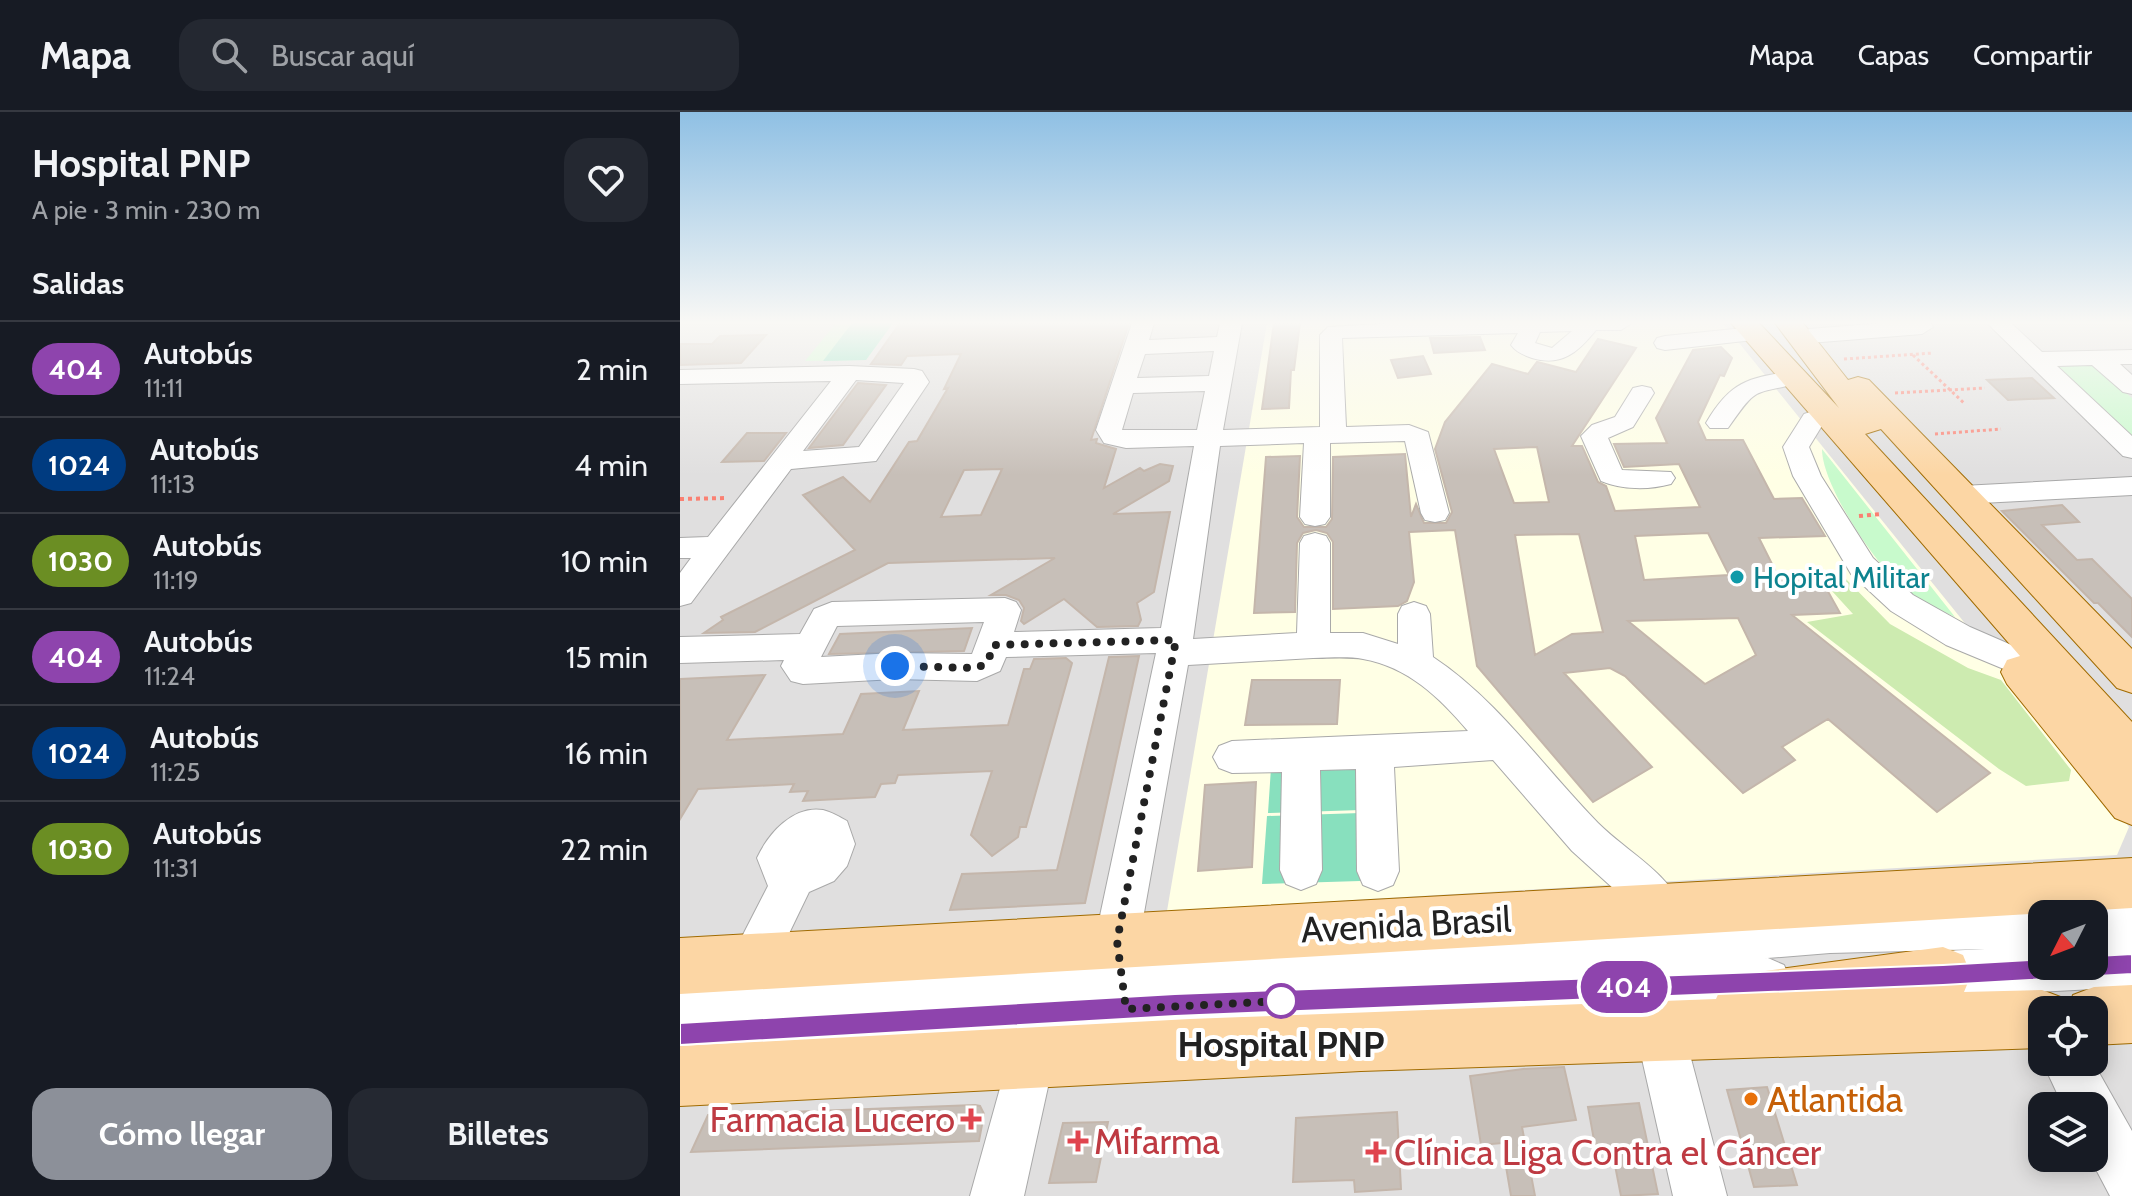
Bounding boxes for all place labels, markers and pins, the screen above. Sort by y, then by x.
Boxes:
place label: Hopital Militar [1753,559,1930,596]
marker: Hopital Militar [1728,568,1746,586]
marker: Hospital PNP [1264,984,1298,1018]
place label: Hospital PNP [1178,1022,1385,1066]
place label: Atlantida [1767,1077,1903,1121]
marker: Atlantida [1742,1090,1760,1108]
place label: Farmacia Lucero [709,1097,955,1141]
marker: Farmacia Lucero [962,1110,980,1128]
place label: Mifarma [1094,1119,1220,1163]
place label: Clínica Liga Contra el Cáncer [1394,1130,1822,1174]
marker: Mifarma [1069,1132,1087,1150]
marker: Clínica Liga Contra el Cáncer [1365,1141,1387,1163]

